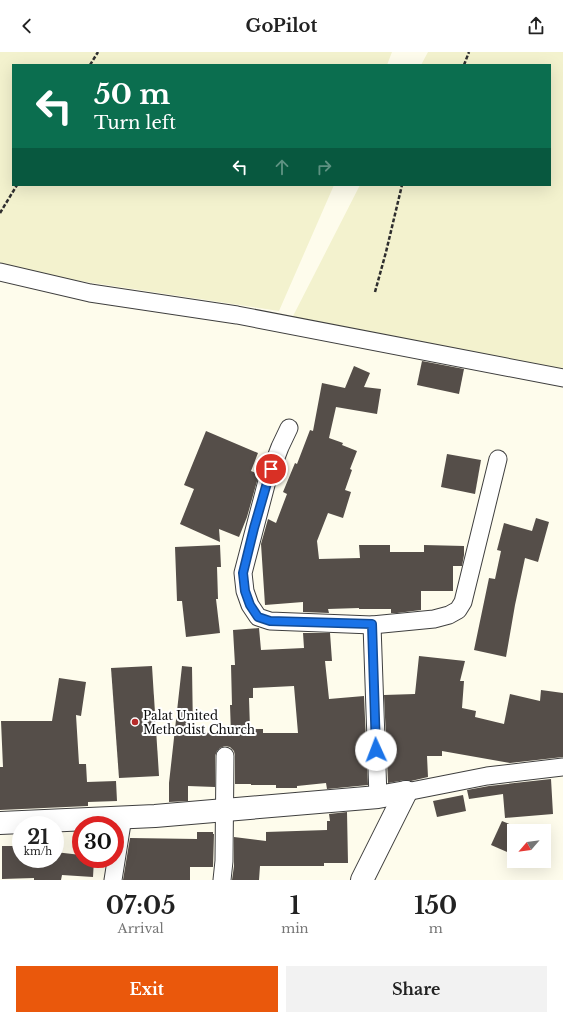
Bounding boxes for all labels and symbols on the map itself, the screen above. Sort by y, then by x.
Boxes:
pin [254,452,288,486]
place label: Palat United Methodist Church [143,708,255,737]
marker: Palat United Methodist Church [130,717,140,727]
position arrow [355,729,397,771]
speed limit sign: 30 [72,816,124,868]
north arrow [507,824,551,868]

